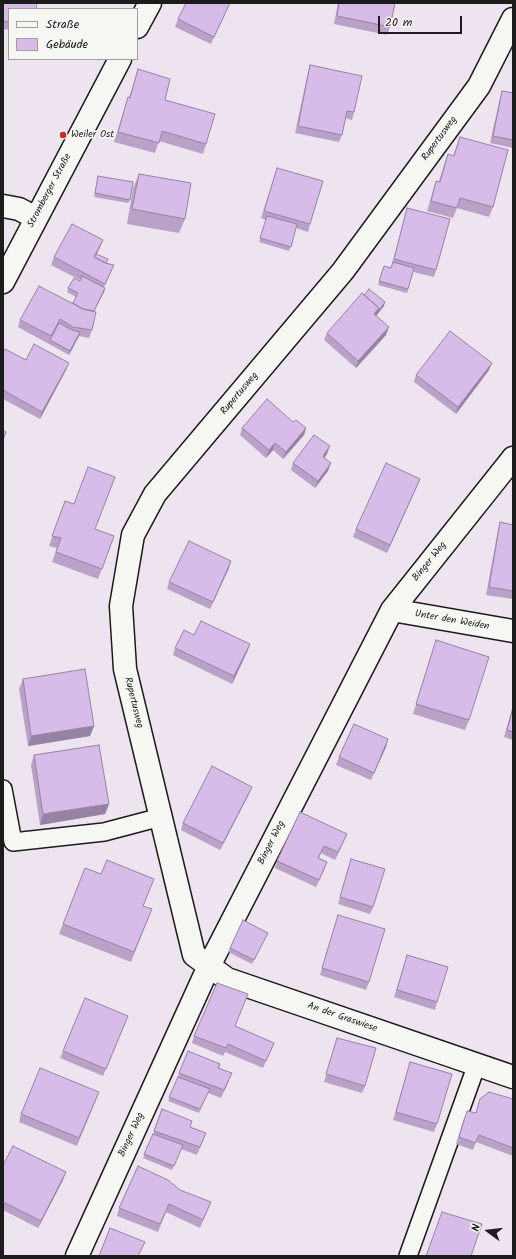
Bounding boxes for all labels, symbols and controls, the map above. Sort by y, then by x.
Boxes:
legend [8,8,138,60]
scale bar [380,8,464,34]
text: 20 m [385,13,412,32]
text: Straße [46,15,79,34]
text: Gebäude [46,35,88,54]
street label: Rupertusweg [420,114,460,164]
place label: Weiler Ost [71,129,114,141]
marker: Weiler Ost [58,130,68,140]
street label: Stromberger Straße [25,152,75,230]
street label: Rupertusweg [219,370,261,418]
street label: Binger Weg [410,540,450,584]
street label: Unter den Weiden [414,609,490,633]
street label: Rupertusweg [121,676,145,730]
street label: Binger Weg [256,819,288,867]
street label: An der Graswiese [306,1000,378,1036]
street label: Binger Weg [116,1111,148,1159]
north arrow [468,1211,508,1251]
text: N [467,1222,486,1234]

